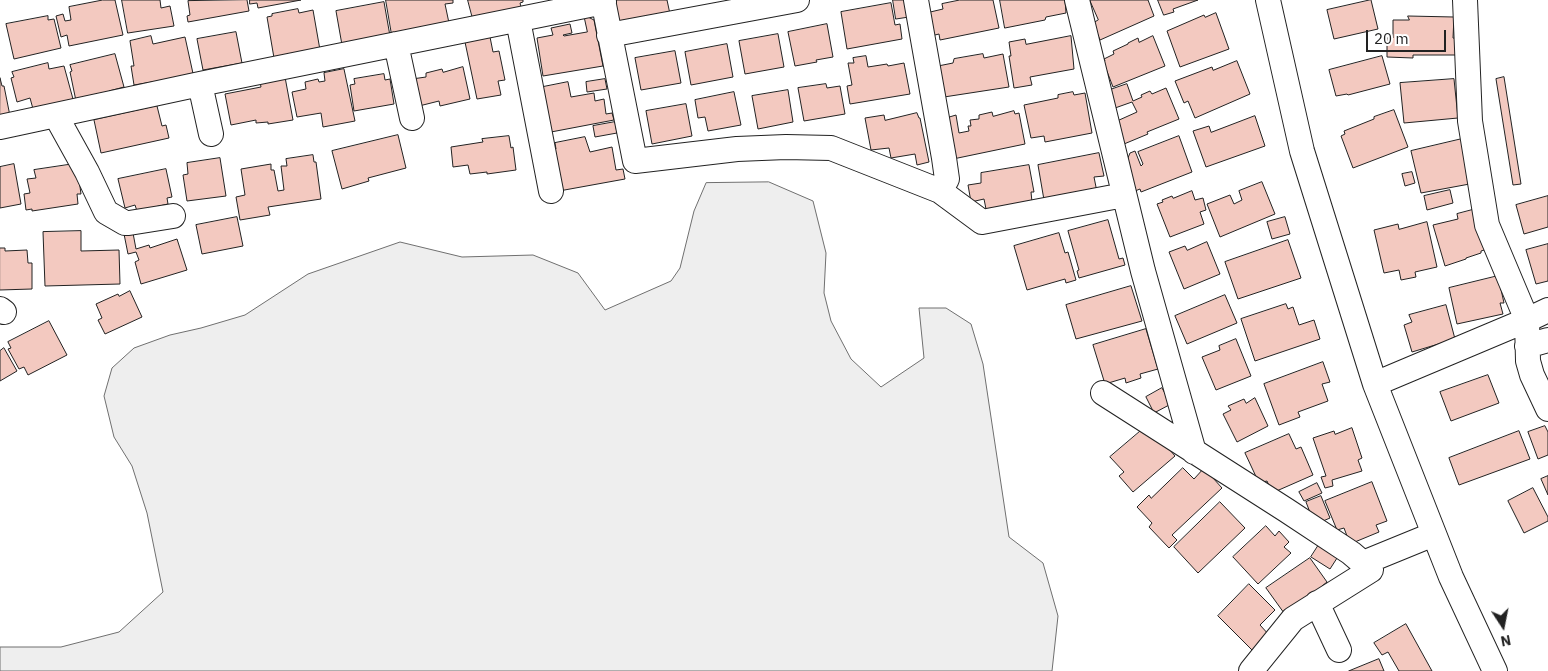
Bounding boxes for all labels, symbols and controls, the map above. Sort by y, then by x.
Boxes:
scale bar [1368,20,1448,52]
text: 20 m [1374,29,1409,48]
north arrow [1478,601,1528,651]
text: N [1499,631,1513,651]

